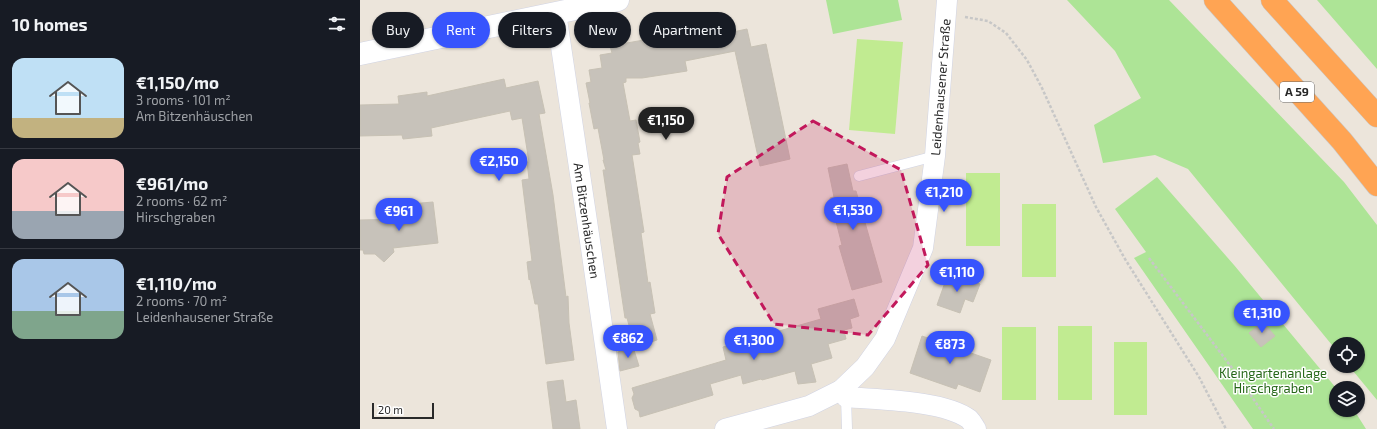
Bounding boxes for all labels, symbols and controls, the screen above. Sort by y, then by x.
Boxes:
chip: Buy [372,12,424,48]
chip: Rent [432,12,490,48]
chip: Filters [498,12,566,48]
chip: New [574,12,631,48]
chip: Apartment [639,12,736,48]
icon: filters [326,13,348,35]
text: 10 homes [12,14,88,34]
street label: Leidenhausener Straße [927,18,954,156]
text: €1,150/mo [136,72,219,92]
icon: home [44,74,92,122]
road number: A 59 [1280,82,1314,102]
text: 3 rooms · 101 m² [136,92,231,108]
pin: €1,150 [633,107,699,141]
text: Am Bitzenhäuschen [136,108,253,124]
text: €1,150 [647,112,685,128]
pin: €2,150 [466,148,532,182]
text: €2,150 [479,153,519,169]
street label: Am Bitzenhäuschen [570,162,603,280]
text: €961/mo [136,173,208,193]
icon: home [44,175,92,223]
pin: €1,210 [911,179,977,213]
text: €1,210 [925,184,963,200]
text: 2 rooms · 62 m² [136,193,227,209]
pin: €1,530 [820,197,886,231]
pin: €961 [375,198,423,232]
text: €1,530 [833,202,873,218]
text: €961 [384,203,414,219]
text: Hirschgraben [136,209,215,225]
pin: €1,110 [924,259,990,293]
text: €1,110 [939,264,975,280]
text: €1,110/mo [136,273,217,293]
icon: home [44,275,92,323]
text: 2 rooms · 70 m² [136,293,227,309]
pin: €1,310 [1229,300,1295,334]
text: €1,310 [1243,305,1281,321]
text: Leidenhausener Straße [136,309,273,325]
pin: €862 [604,325,652,359]
pin: €1,300 [721,327,787,361]
text: €862 [612,330,644,346]
pin: €873 [926,331,974,365]
text: €1,300 [734,332,774,348]
text: €873 [935,336,965,352]
map controls [1329,337,1365,417]
button: locate [1329,337,1365,373]
park label: Kleingartenanlage Hirschgraben [1219,365,1327,396]
button: layers [1329,381,1365,417]
scale bar [372,401,434,420]
text: 20 m [378,403,403,416]

